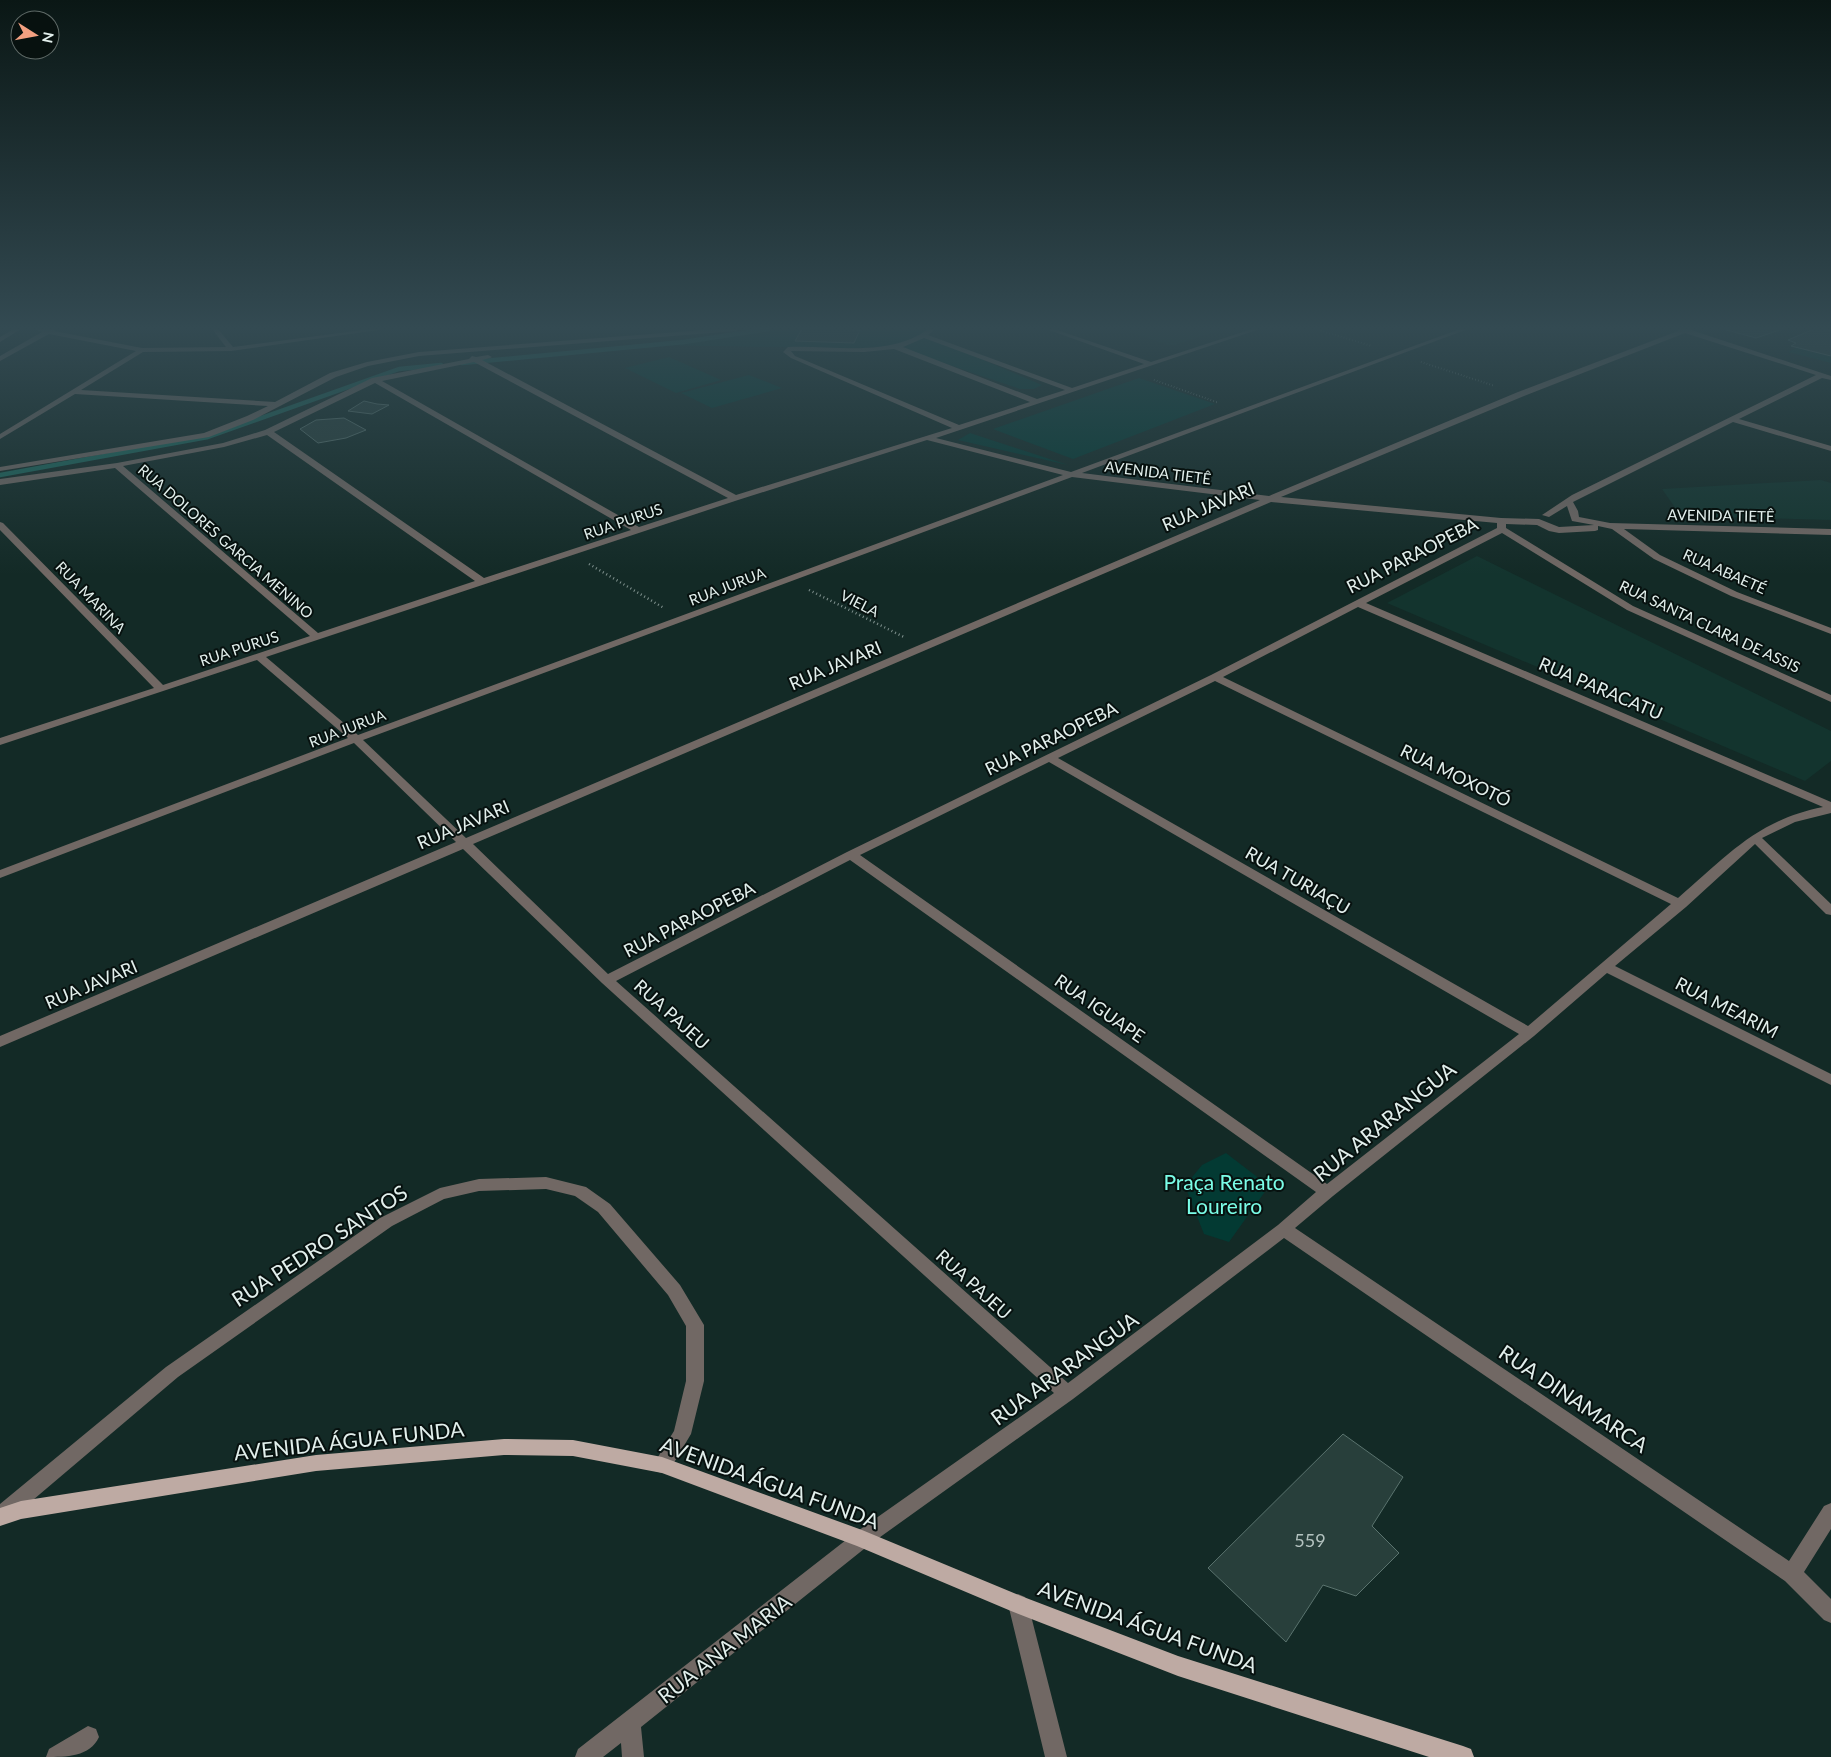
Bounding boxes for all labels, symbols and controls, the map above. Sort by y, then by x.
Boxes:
north arrow [10,10,60,60]
text: N [39,31,58,44]
street label: AVENIDA TIETÊ [1104,457,1212,487]
street label: RUA DOLORES GARCIA MENINO [135,460,317,622]
street label: RUA JAVARI [1159,477,1257,535]
street label: RUA PURUS [581,499,665,543]
street label: AVENIDA TIETÊ [1667,505,1775,525]
street label: RUA PARAOPEBA [1342,512,1482,598]
street label: RUA ABAETÉ [1681,545,1769,597]
street label: RUA MARINA [52,557,130,637]
street label: RUA JURUA [686,563,769,609]
street label: RUA SANTA CLARA DE ASSIS [1617,576,1803,676]
street label: VIELA [838,586,883,621]
street label: RUA PURUS [197,627,281,669]
street label: RUA JAVARI [786,636,884,694]
street label: RUA PARACATU [1536,652,1666,724]
street label: RUA PARAOPEBA [981,696,1122,780]
street label: RUA JURUA [306,705,389,751]
street label: RUA MOXOTÓ [1397,739,1515,811]
street label: RUA JAVARI [414,795,512,853]
street label: RUA TURIAÇU [1242,841,1354,919]
street label: RUA PARAOPEBA [619,876,759,962]
street label: RUA JAVARI [42,955,140,1013]
street label: RUA IGUAPE [1051,969,1149,1047]
street label: RUA MEARIM [1672,972,1782,1042]
street label: RUA PAJEU [630,974,714,1054]
street label: RUA ARARANGUA [1308,1055,1461,1186]
park label: Praça Renato Loureiro [1163,1169,1285,1218]
street label: RUA PEDRO SANTOS [227,1179,411,1311]
street label: RUA PAJEU [932,1244,1016,1324]
street label: RUA ARARANGUA [985,1306,1143,1430]
street label: RUA DINAMARCA [1495,1339,1654,1457]
street label: AVENIDA ÁGUA FUNDA [233,1415,466,1465]
street label: AVENIDA ÁGUA FUNDA [657,1431,884,1534]
house number: 559 [1294,1529,1326,1551]
street label: AVENIDA ÁGUA FUNDA [1035,1575,1262,1678]
street label: RUA ANA MARIA [652,1588,796,1708]

